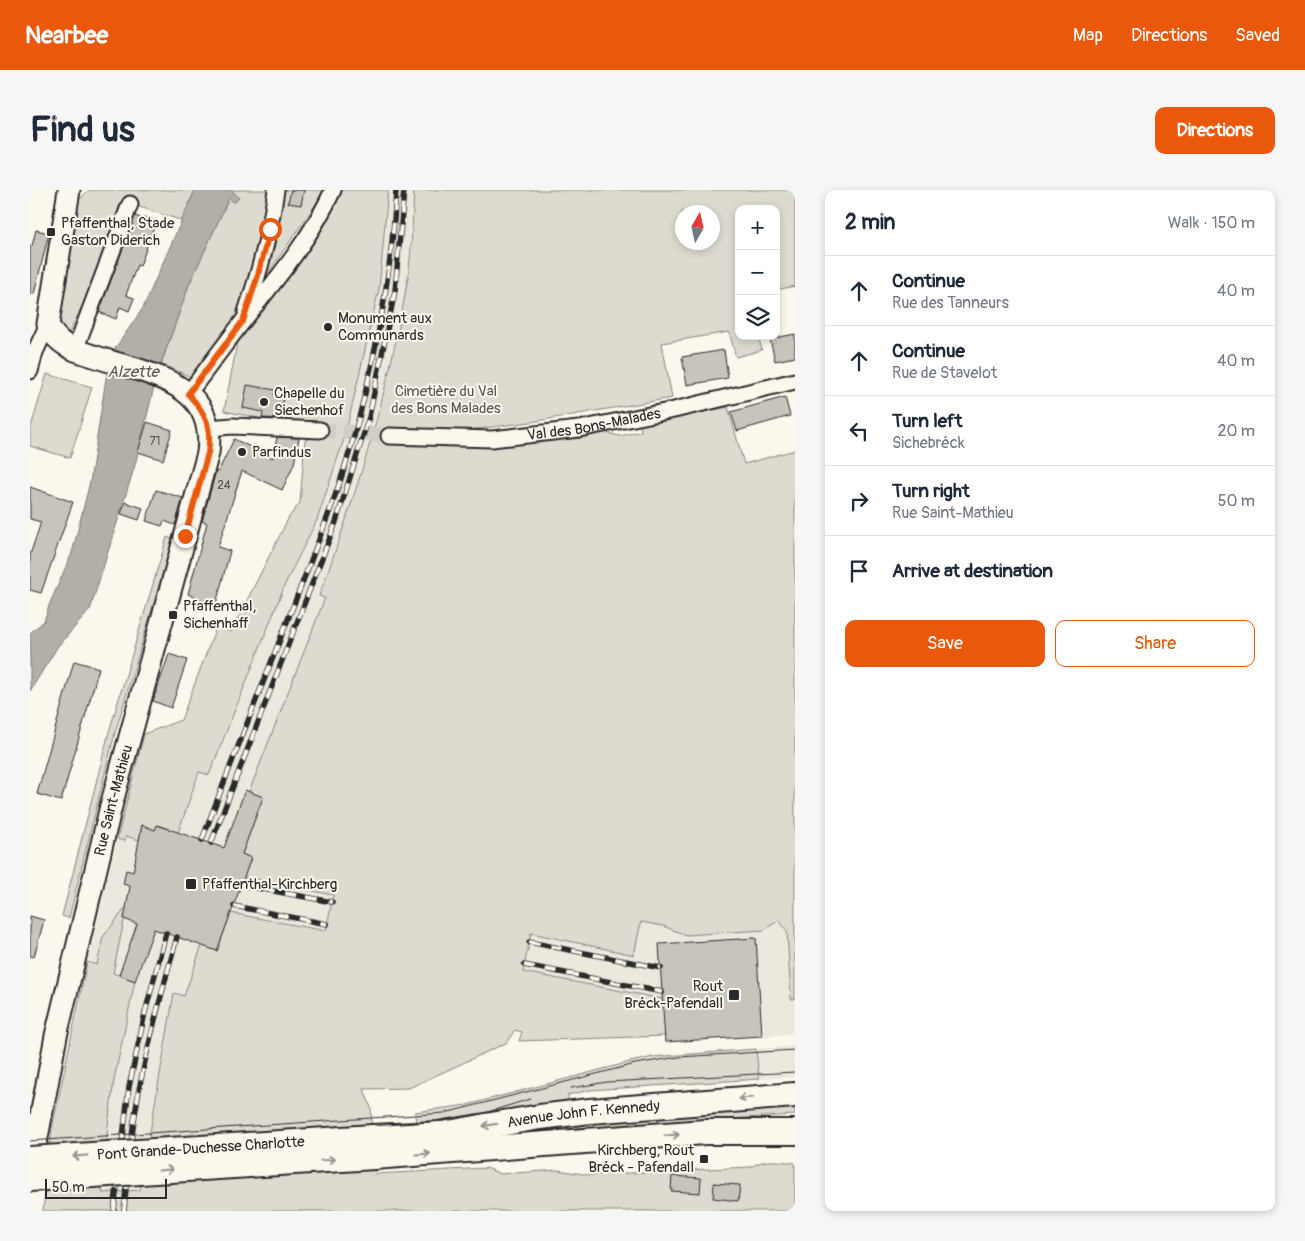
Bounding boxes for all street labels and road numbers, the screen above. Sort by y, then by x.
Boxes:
street label: Val des Bons-Malades [526,403,663,444]
street label: Rue Saint-Mathieu [90,743,137,858]
street label: Avenue John F. Kennedy [506,1096,661,1132]
street label: Pont Grande-Duchesse Charlotte [96,1132,306,1164]

